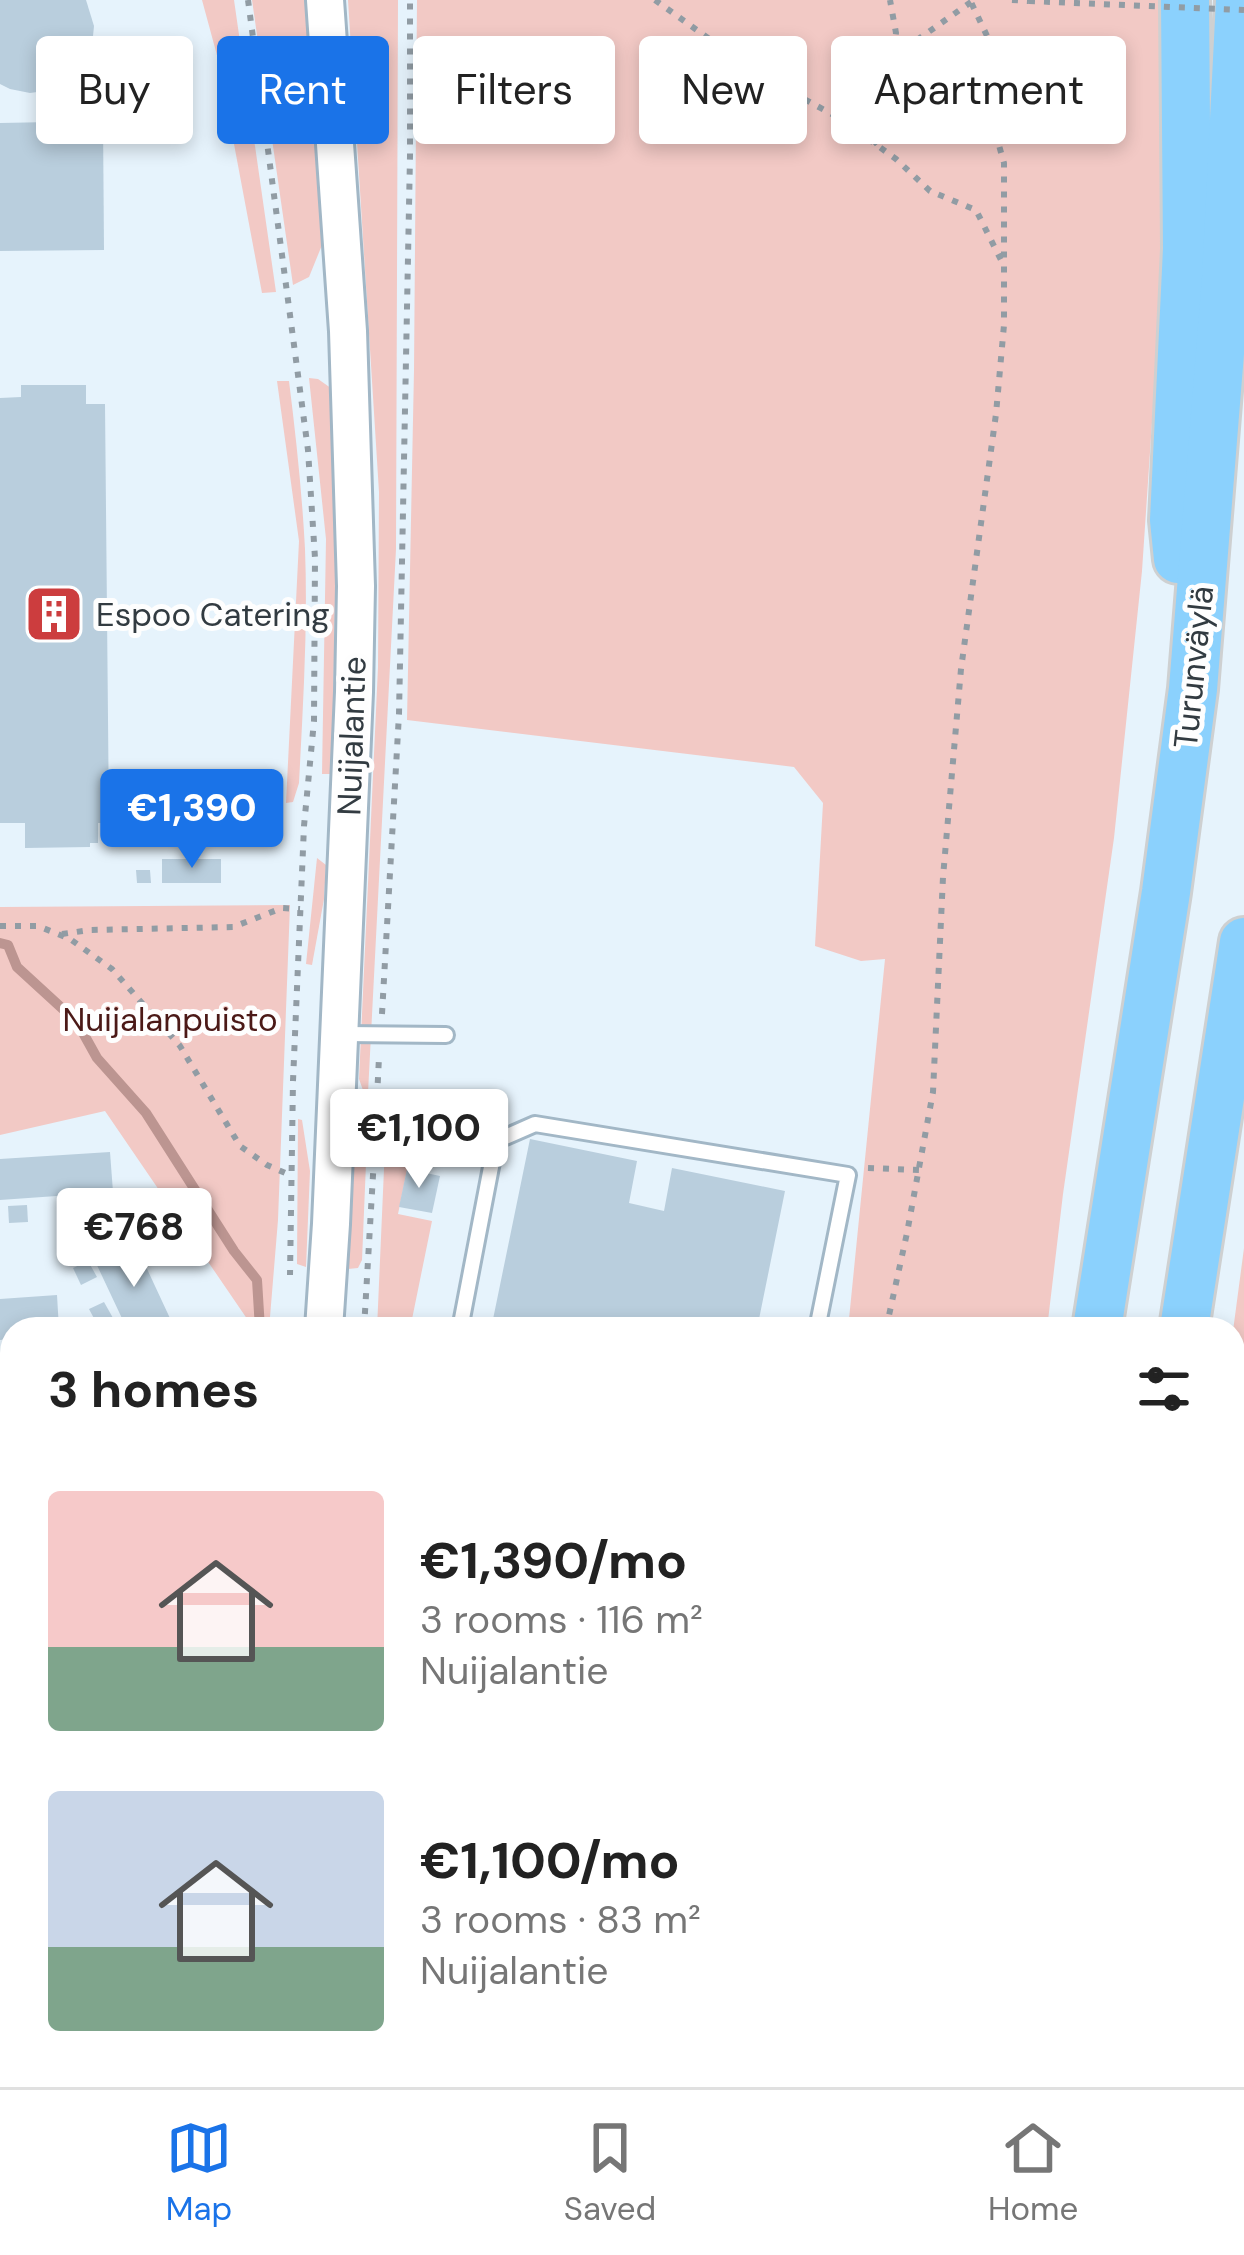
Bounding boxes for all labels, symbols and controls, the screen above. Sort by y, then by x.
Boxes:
chip: Buy [36,36,193,144]
chip: Rent [217,36,389,144]
chip: Filters [413,36,615,144]
chip: New [639,36,807,144]
chip: Apartment [831,36,1126,144]
building icon: Espoo Catering [23,583,85,645]
street label: Turunväylä [1164,584,1223,750]
place label: Espoo Catering [96,593,330,636]
street label: Nuijalantie [327,656,376,816]
pin: €1,390 [94,769,290,871]
text: €1,390 [127,782,257,833]
park label: Nuijalanpuisto [62,998,278,1041]
pin: €1,100 [321,1089,517,1191]
text: €1,100 [357,1102,481,1153]
pin: €768 [63,1188,205,1290]
text: €768 [84,1201,184,1252]
text: 3 homes [48,1356,259,1423]
icon: filters [1131,1356,1197,1422]
text: €1,390/mo [420,1527,687,1594]
icon: home [144,1539,288,1683]
text: 3 rooms · 116 m² [420,1594,703,1645]
text: Nuijalantie [420,1645,608,1696]
text: €1,100/mo [420,1827,680,1894]
icon: home [144,1839,288,1983]
text: 3 rooms · 83 m² [420,1894,701,1945]
text: Nuijalantie [420,1945,608,1996]
tab: Map [166,2115,232,2230]
tab: Saved [564,2115,656,2230]
tab: Home [988,2115,1078,2230]

